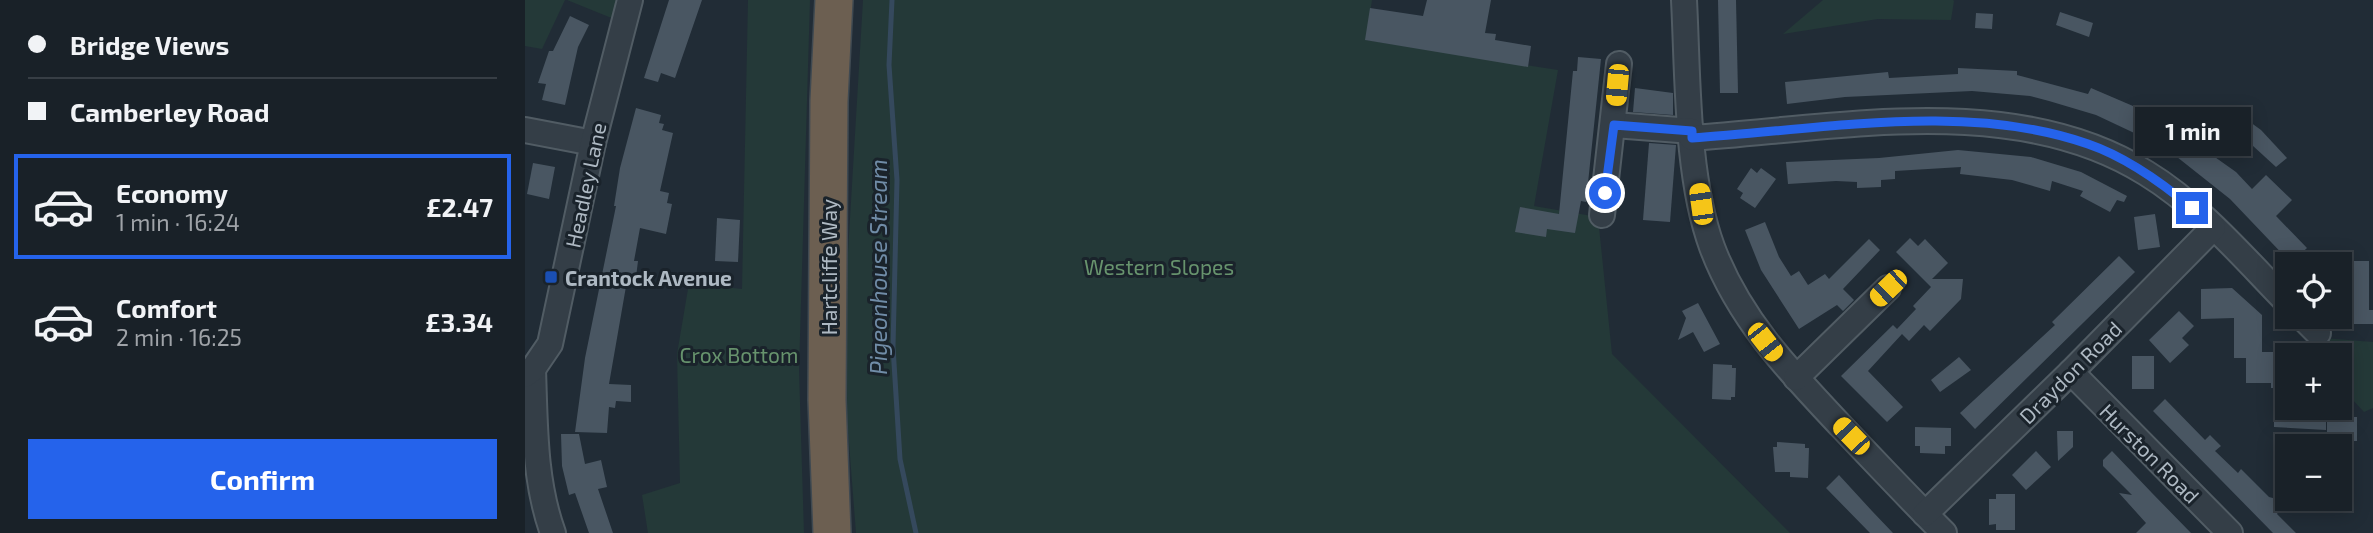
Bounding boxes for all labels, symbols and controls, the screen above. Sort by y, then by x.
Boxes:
text: Bridge Views [70,29,229,60]
car [1605,63,1630,107]
text: Camberley Road [70,96,269,127]
callout: 1 min [2134,106,2250,156]
text: 1 min [2165,117,2221,145]
street label: Headley Lane [560,120,610,250]
water label: Pigeonhouse Stream [864,159,892,375]
icon: car [32,175,95,238]
text: Economy [116,177,228,208]
route start [1589,177,1621,209]
car [1688,182,1715,226]
text: £2.47 [426,191,493,222]
route end [2176,192,2208,224]
street label: Hartcliffe Way [816,199,841,335]
text: 1 min · 16:24 [116,208,240,236]
map controls [2275,252,2352,511]
button: locate [2275,252,2352,329]
park label: Western Slopes [1084,254,1234,279]
place label: Crantock Avenue [565,265,732,290]
car [1866,266,1911,310]
marker: Crantock Avenue [543,269,559,285]
icon: car [32,290,95,353]
text: Comfort [116,292,217,323]
text: £3.34 [425,306,493,337]
street label: Draydon Road [2014,316,2126,428]
car [1744,319,1787,365]
text: 2 min · 16:25 [116,323,242,351]
park label: Crox Bottom [680,342,798,367]
button: + [2275,343,2352,420]
street label: Hurston Road [2095,398,2205,508]
car [1829,414,1874,458]
button: − [2275,434,2352,511]
button: Confirm [28,439,497,519]

